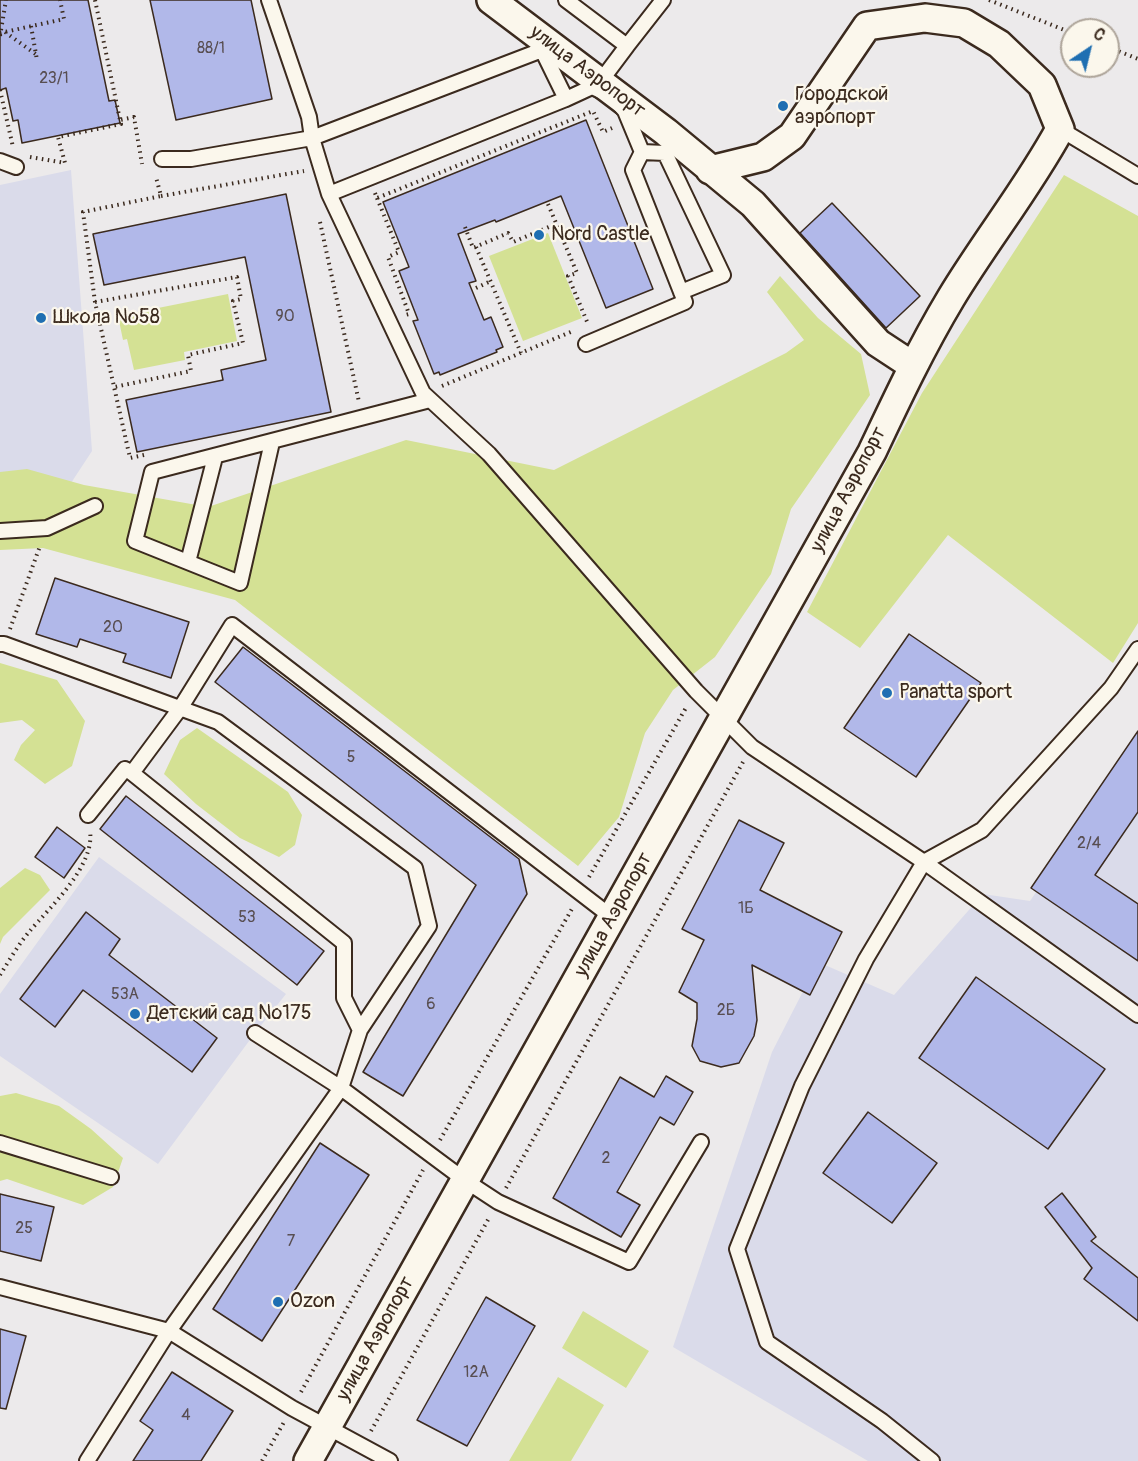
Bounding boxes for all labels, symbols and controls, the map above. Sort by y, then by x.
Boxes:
north arrow [1060,18,1120,78]
street label: улица Аэропорт [525,21,649,123]
text: С [1089,24,1109,46]
house number: 88/1 [197,39,225,59]
house number: 23/1 [39,69,69,89]
place label: Городской аэропорт [795,83,888,130]
marker: Городской аэропорт [776,99,790,113]
place label: Nord Castle [551,223,649,247]
marker: Nord Castle [532,228,546,242]
place label: Школа №58 [53,306,160,330]
house number: 90 [275,307,295,327]
marker: Школа №58 [34,311,48,325]
street label: улица Аэропорт [806,423,892,557]
house number: 20 [103,618,123,638]
place label: Panatta sport [899,681,1012,705]
marker: Panatta sport [880,686,894,700]
house number: 5 [347,748,355,768]
house number: 2/4 [1077,834,1101,854]
street label: улица Аэропорт [570,849,658,981]
house number: 1Б [738,899,754,919]
house number: 53 [238,908,256,928]
house number: 53А [111,985,139,1005]
house number: 6 [426,995,436,1015]
house number: 2Б [717,1001,735,1021]
place label: Детский сад №175 [147,1002,311,1026]
marker: Детский сад №175 [128,1007,142,1021]
house number: 2 [602,1149,610,1169]
house number: 25 [15,1219,33,1239]
house number: 7 [287,1232,295,1252]
street label: улица Аэропорт [332,1273,420,1405]
place label: Ozon [290,1290,335,1314]
marker: Ozon [271,1295,285,1309]
house number: 12А [463,1363,489,1383]
house number: 4 [181,1406,191,1426]

